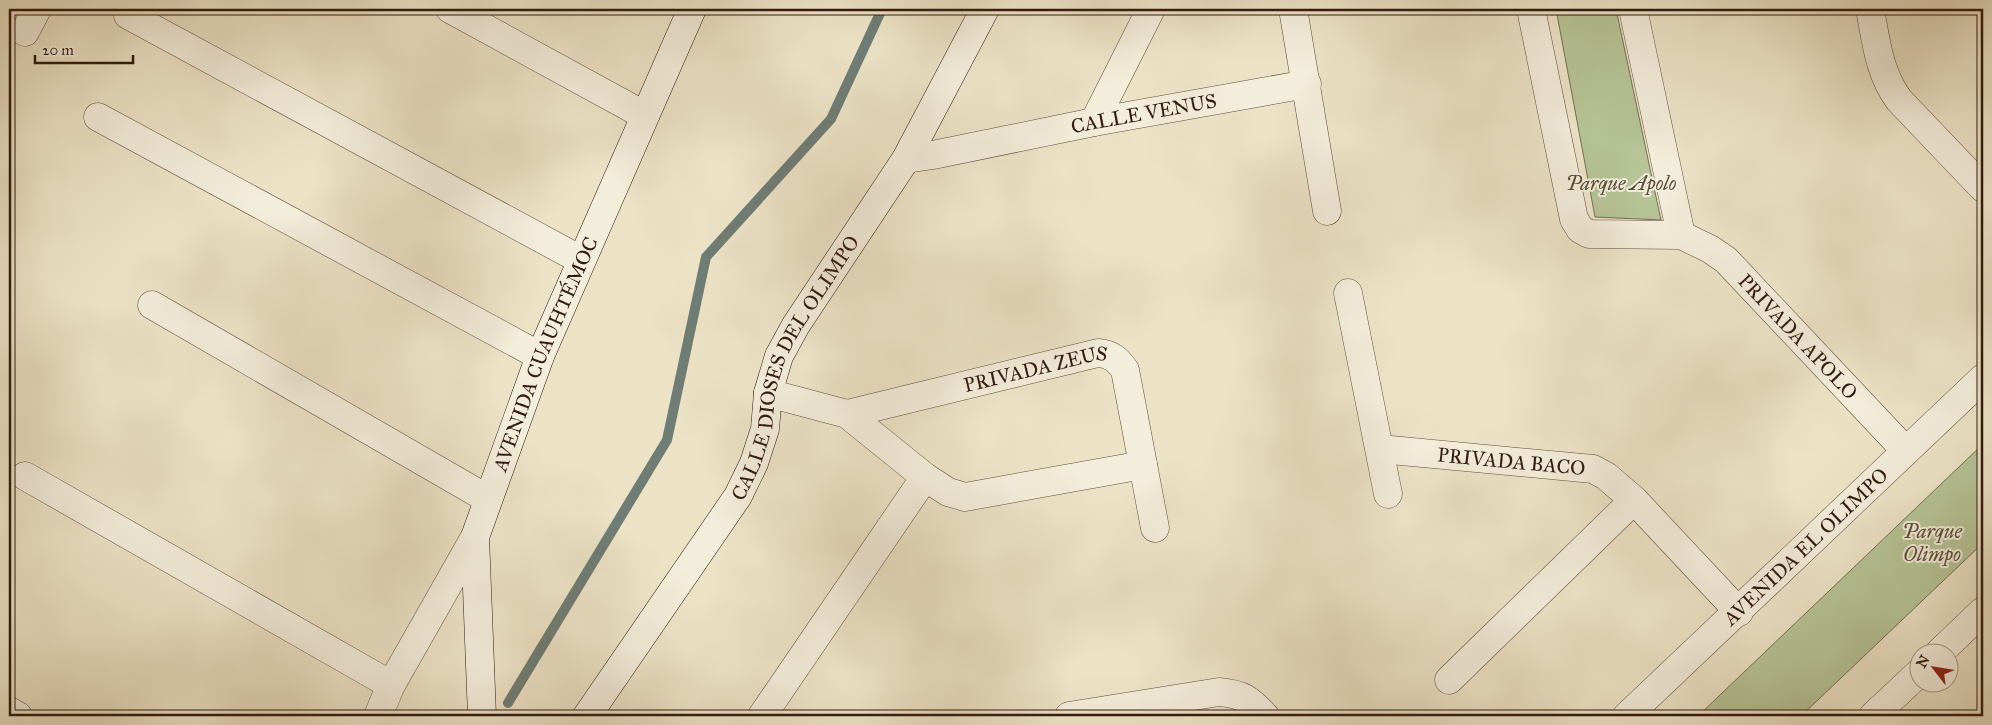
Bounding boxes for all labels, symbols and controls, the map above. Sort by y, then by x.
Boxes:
scale bar [35,32,132,64]
text: 20 m [42,41,74,59]
street label: CALLE VENUS [1069,88,1218,138]
park label: Parque Apolo [1566,171,1677,196]
street label: CALLE DIOSES DEL OLIMPO [726,231,864,504]
street label: AVENIDA CUAUHTÉMOC [487,233,603,476]
street label: PRIVADA APOLO [1733,269,1863,404]
street label: PRIVADA ZEUS [961,341,1109,397]
street label: PRIVADA BACO [1436,442,1587,480]
street label: AVENIDA EL OLIMPO [1717,463,1893,631]
park label: Parque Olimpo [1902,519,1962,567]
north arrow [1910,642,1960,692]
text: N [1913,652,1934,671]

